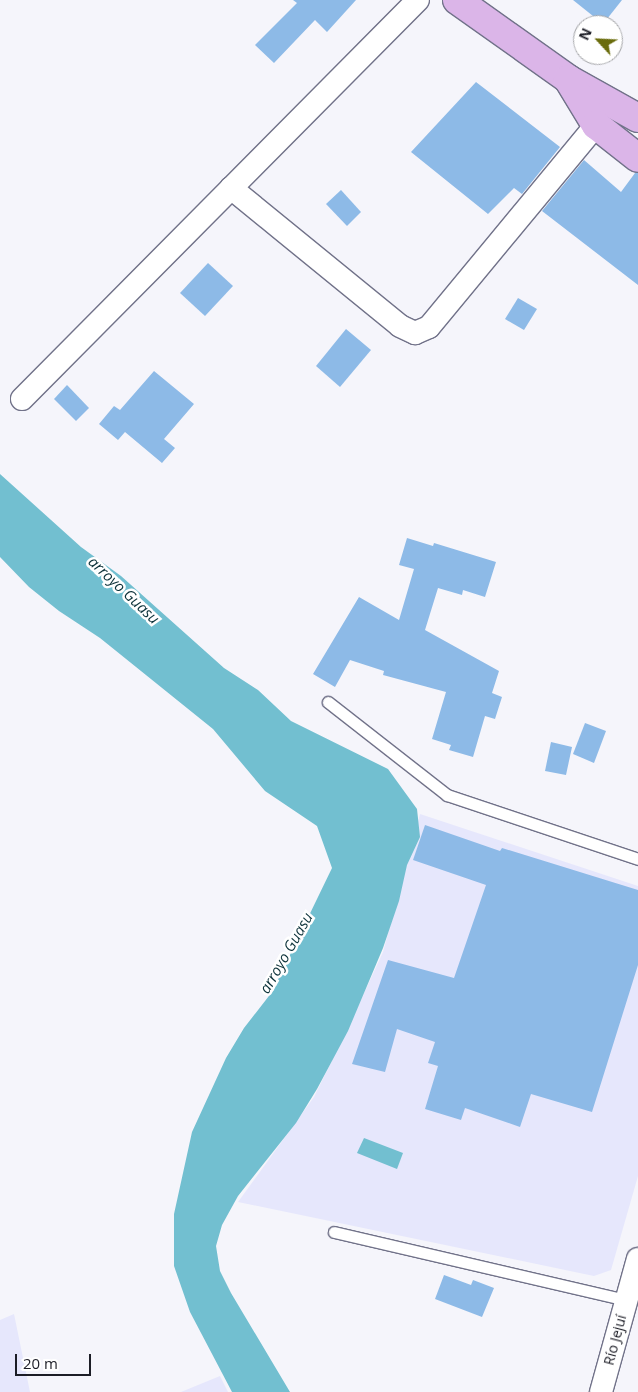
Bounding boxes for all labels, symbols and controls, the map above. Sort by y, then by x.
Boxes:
north arrow [573,15,623,65]
text: N [574,25,596,43]
water label: arroyo Guasu [85,553,163,627]
water label: arroyo Guasu [256,909,316,997]
street label: Río Jejuí [600,1313,630,1367]
scale bar [18,1344,94,1376]
text: 20 m [23,1353,58,1373]

